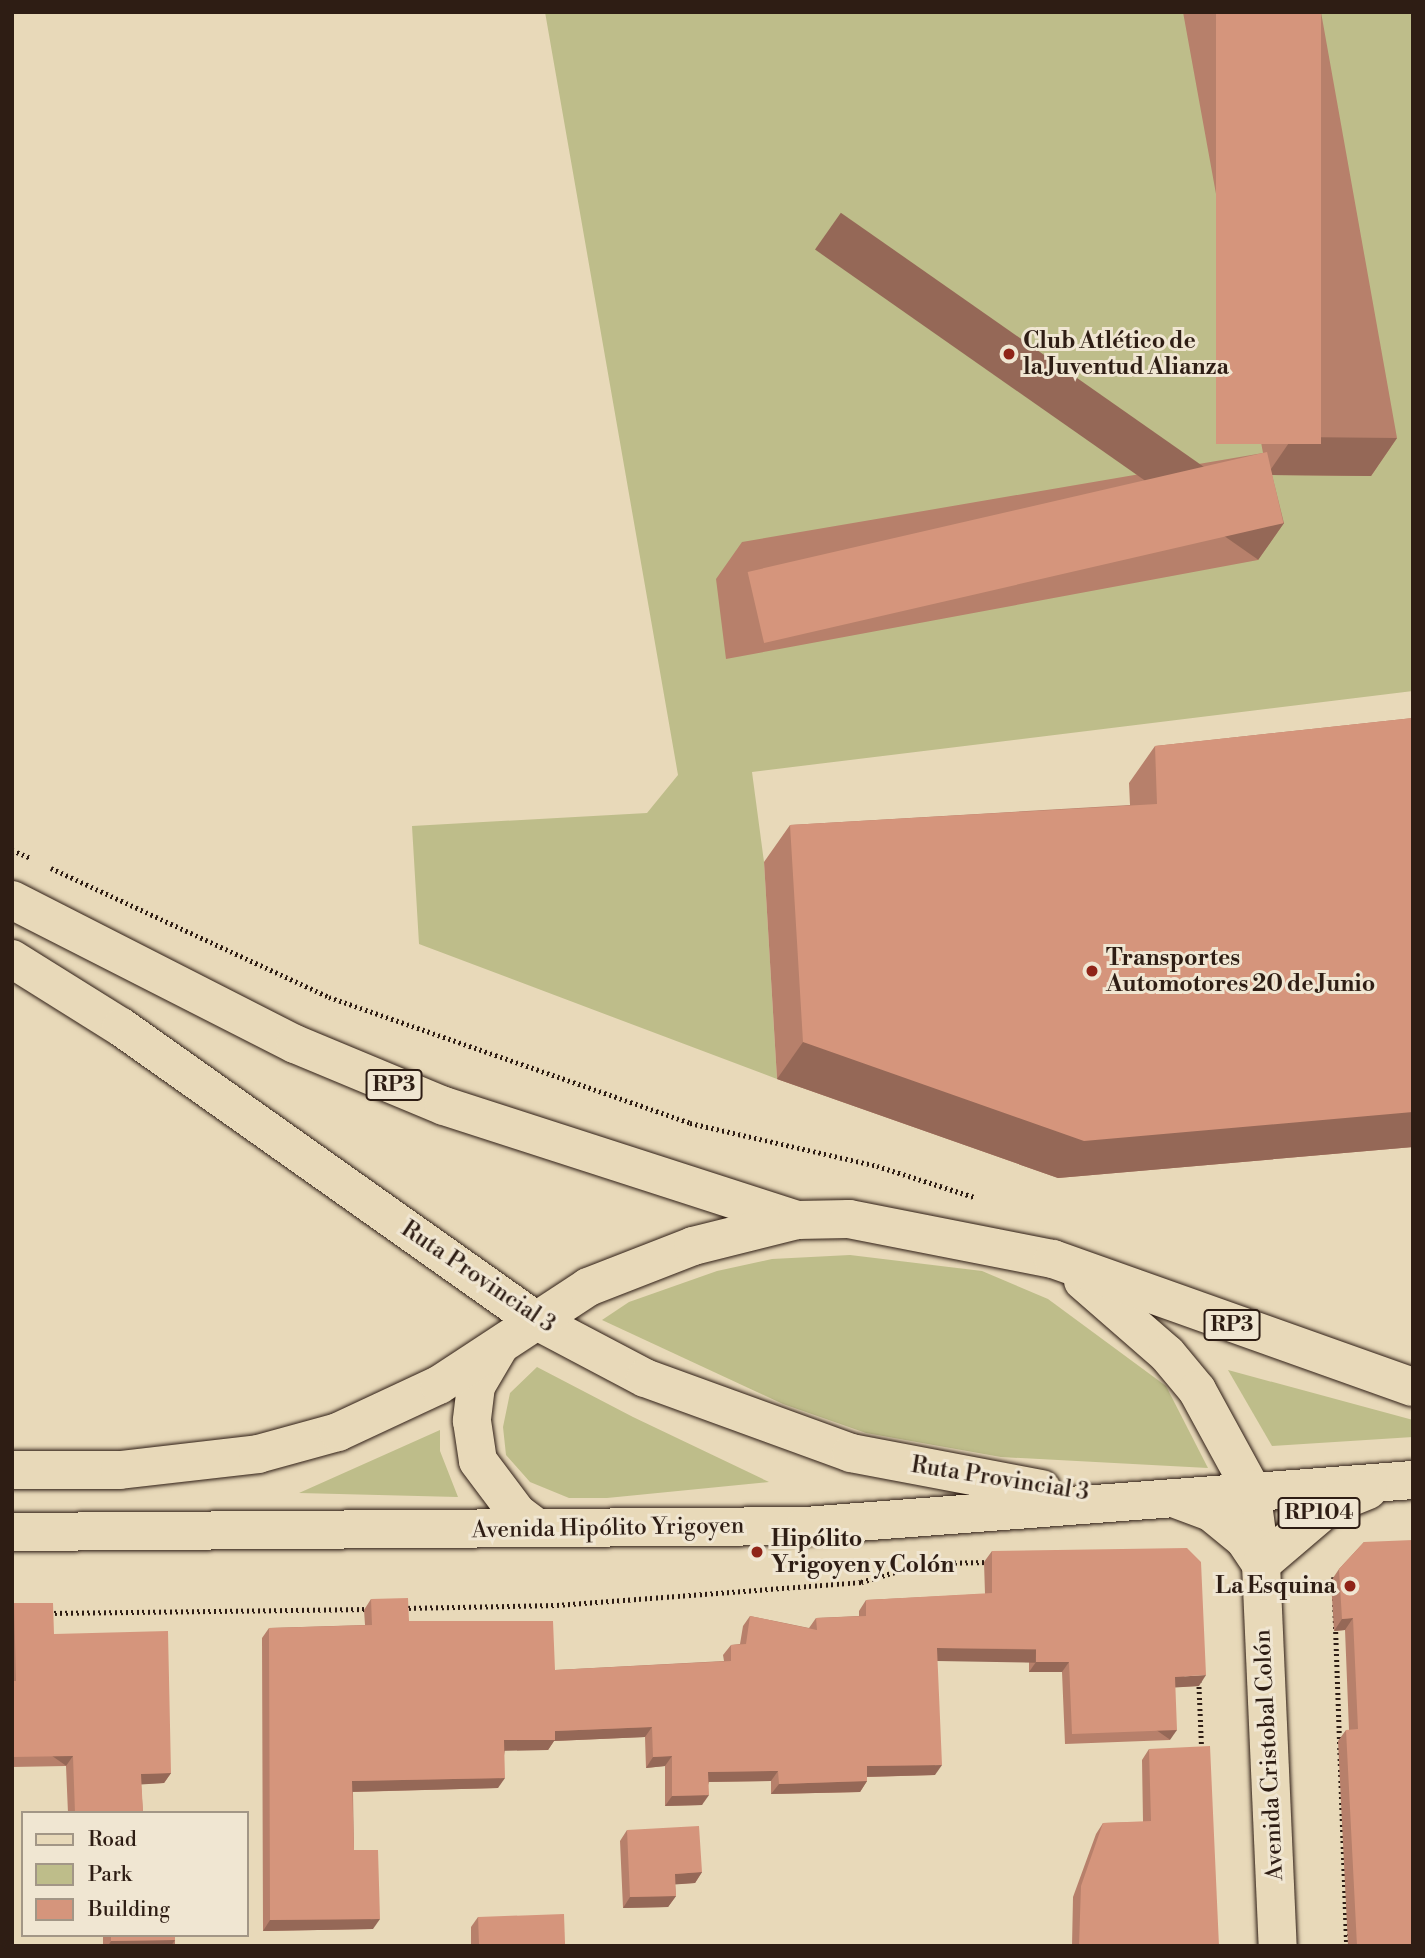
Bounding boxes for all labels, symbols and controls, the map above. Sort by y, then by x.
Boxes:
place label: Club Atlético de la Juventud Alianza [1023,327,1229,381]
marker: Club Atlético de la Juventud Alianza [1001,346,1017,362]
place label: Transportes Automotores 20 de Junio [1106,944,1375,998]
marker: Transportes Automotores 20 de Junio [1084,963,1100,979]
road number: RP3 [364,1068,424,1102]
street label: Ruta Provincial 3 [396,1215,560,1339]
road number: RP3 [1202,1308,1262,1342]
street label: Ruta Provincial 3 [909,1451,1091,1507]
road number: RP104 [1277,1496,1361,1530]
street label: Avenida Hipólito Yrigoyen [471,1512,745,1544]
place label: Hipólito Yrigoyen y Colón [771,1525,954,1579]
marker: Hipólito Yrigoyen y Colón [749,1544,765,1560]
place label: La Esquina [1215,1572,1336,1600]
marker: La Esquina [1342,1578,1358,1594]
street label: Avenida Cristobal Colón [1249,1629,1289,1881]
legend [21,1811,248,1937]
text: Road [88,1827,137,1853]
text: Park [88,1862,132,1888]
text: Building [88,1897,170,1923]

